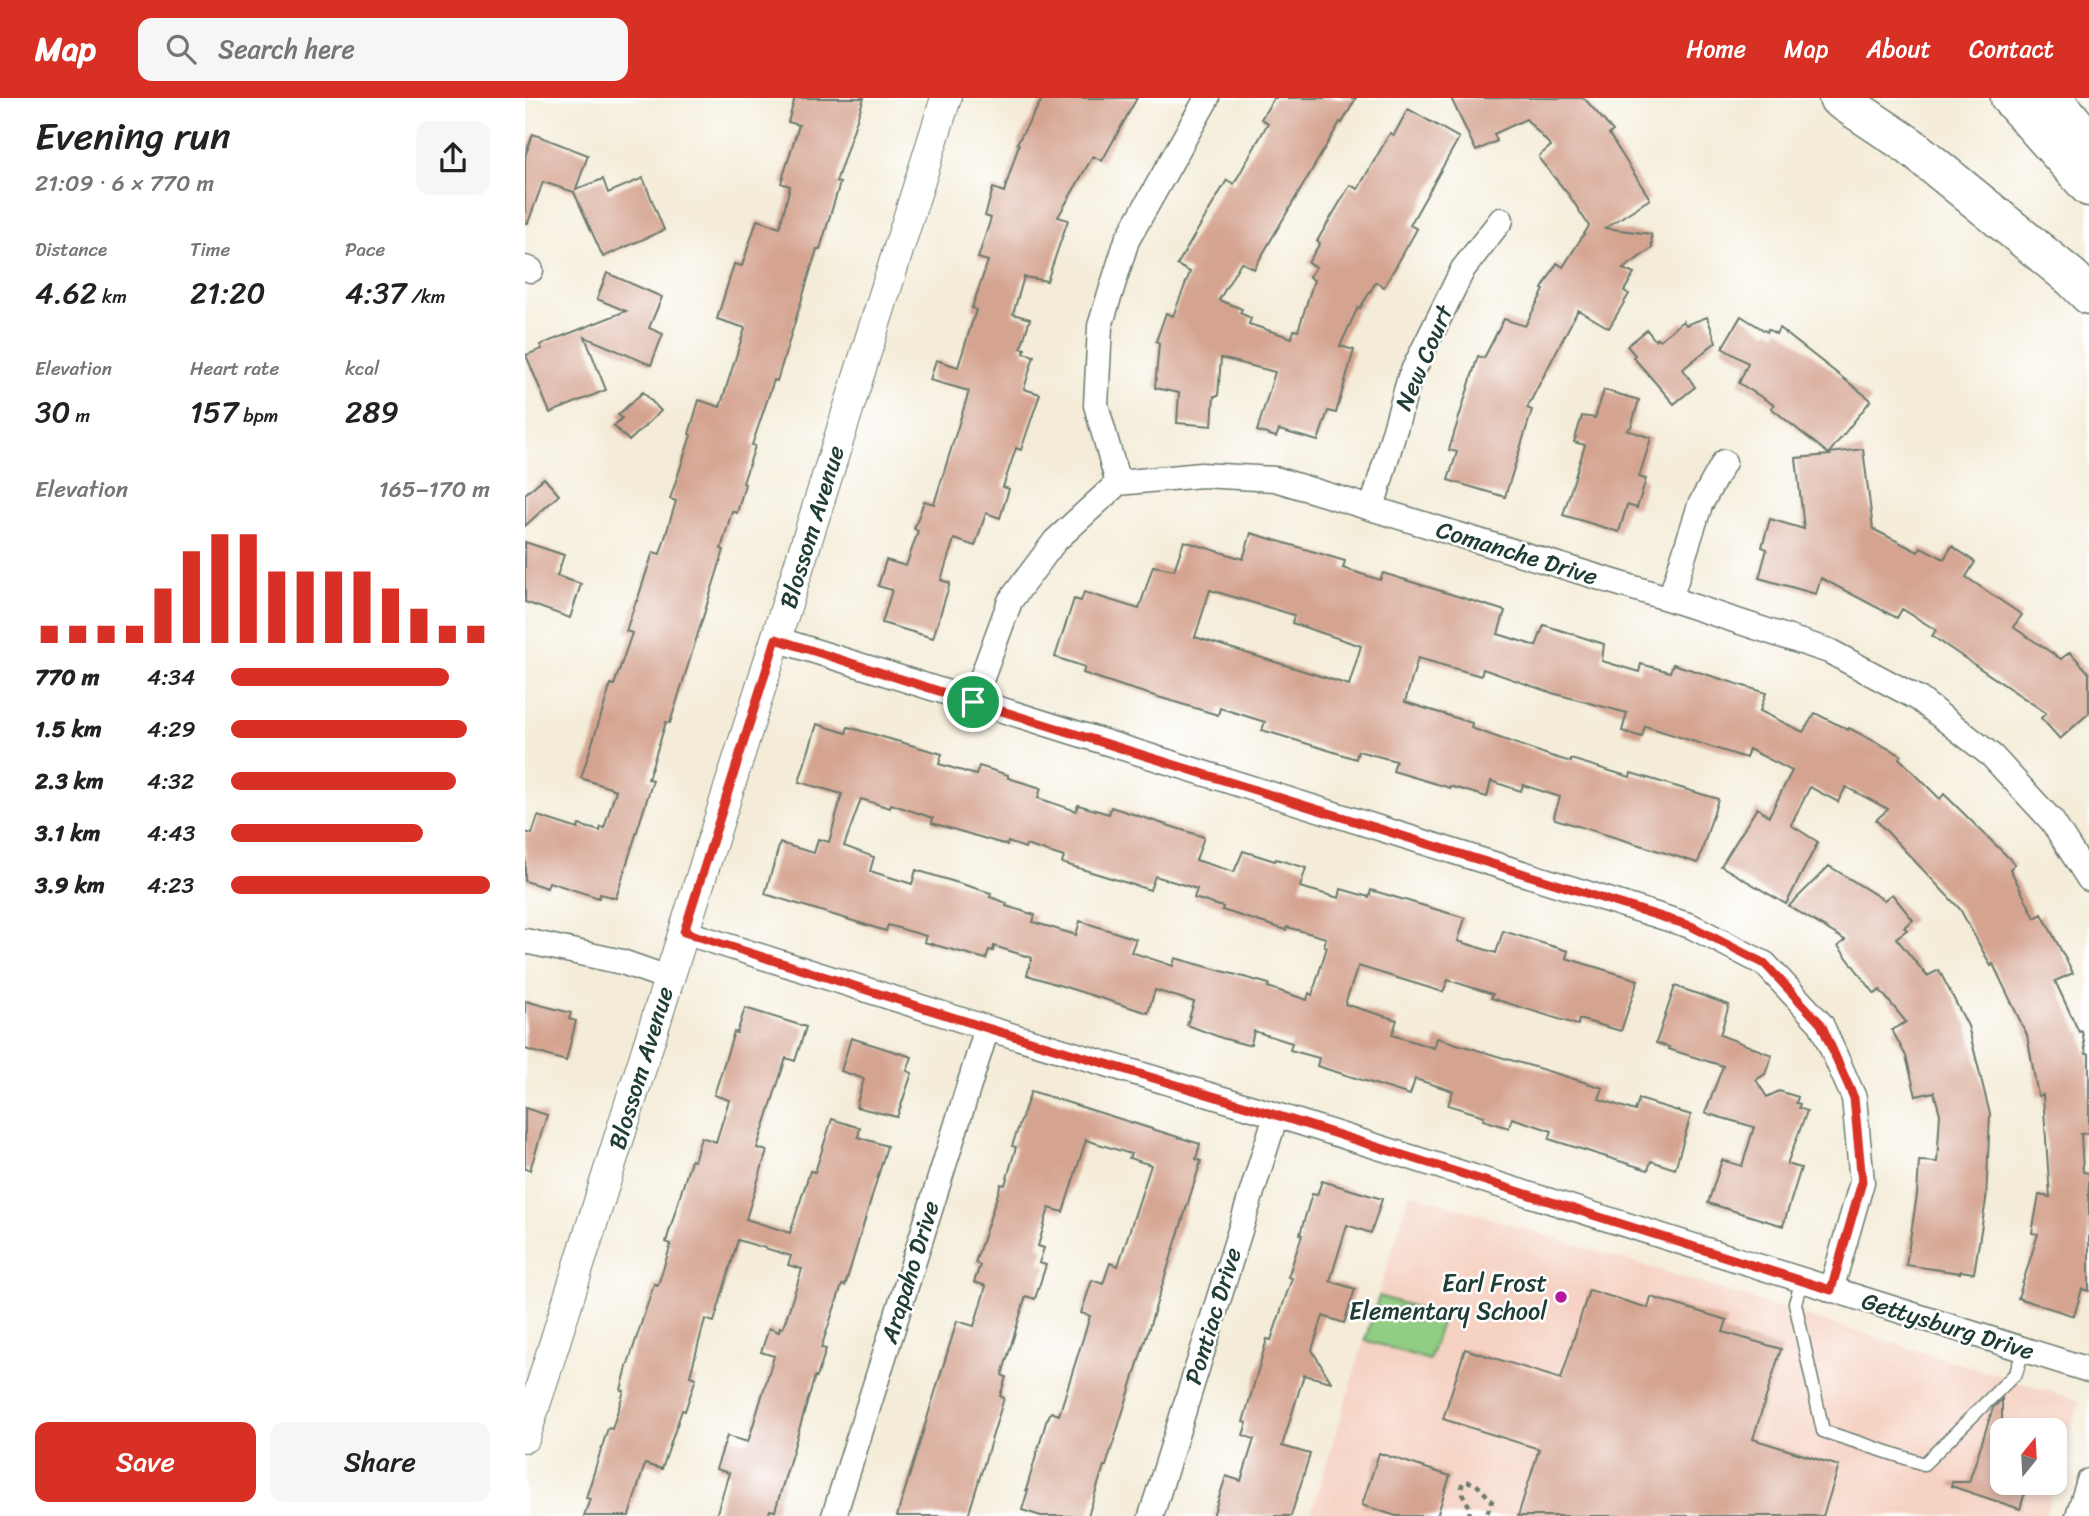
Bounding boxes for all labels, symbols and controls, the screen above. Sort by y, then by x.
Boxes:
search box [138,18,628,81]
text: Map [35,20,96,78]
text: Search here [218,26,355,72]
text: Home [1686,28,1746,70]
text: Map [1784,28,1828,70]
text: About [1866,28,1931,70]
text: Contact [1969,28,2054,70]
icon: search [162,30,200,68]
text: Evening run [35,103,231,170]
button: share [416,121,490,195]
text: 21:09 · 6 × 770 m [35,163,214,204]
text: Distance [35,233,107,266]
text: Time [190,233,230,266]
text: Pace [345,233,385,266]
text: 4.62 [35,266,97,320]
text: 21:20 [190,266,266,320]
text: 4:37 [345,266,406,320]
text: km [97,280,127,313]
text: /km [406,280,445,313]
street label: New Court [1383,297,1466,417]
text: Elevation [35,352,112,385]
text: Heart rate [190,352,279,385]
text: kcal [345,352,380,385]
text: 30 [35,385,70,439]
text: 157 [190,385,238,439]
text: 289 [345,385,399,439]
text: m [70,399,90,432]
text: bpm [238,399,278,432]
street label: Blossom Avenue [767,440,857,614]
text: Elevation [35,469,128,510]
text: 165–170 m [379,469,490,510]
street label: Comanche Drive [1431,508,1603,598]
text: 770 m [35,657,99,698]
text: 4:34 [147,657,195,698]
pin [943,672,1003,732]
icon: arrive [954,683,992,721]
text: 1.5 km [35,709,102,750]
text: 4:29 [147,709,196,750]
text: 2.3 km [35,761,104,802]
text: 4:32 [147,761,194,802]
text: 3.1 km [35,813,100,854]
text: 4:43 [147,813,195,854]
text: 3.9 km [35,865,105,906]
text: 4:23 [147,865,194,906]
street label: Blossom Avenue [596,981,686,1155]
street label: Arapaho Drive [868,1195,952,1350]
street label: Pontiac Drive [1172,1242,1254,1390]
place label: Earl Frost Elementary School [1349,1262,1548,1332]
street label: Gettysburg Drive [1856,1280,2040,1372]
marker: Earl Frost Elementary School [1553,1289,1569,1305]
north arrow [1990,1418,2067,1494]
map controls [1990,1418,2067,1495]
button: Save [35,1422,256,1502]
button: Share [270,1422,490,1502]

